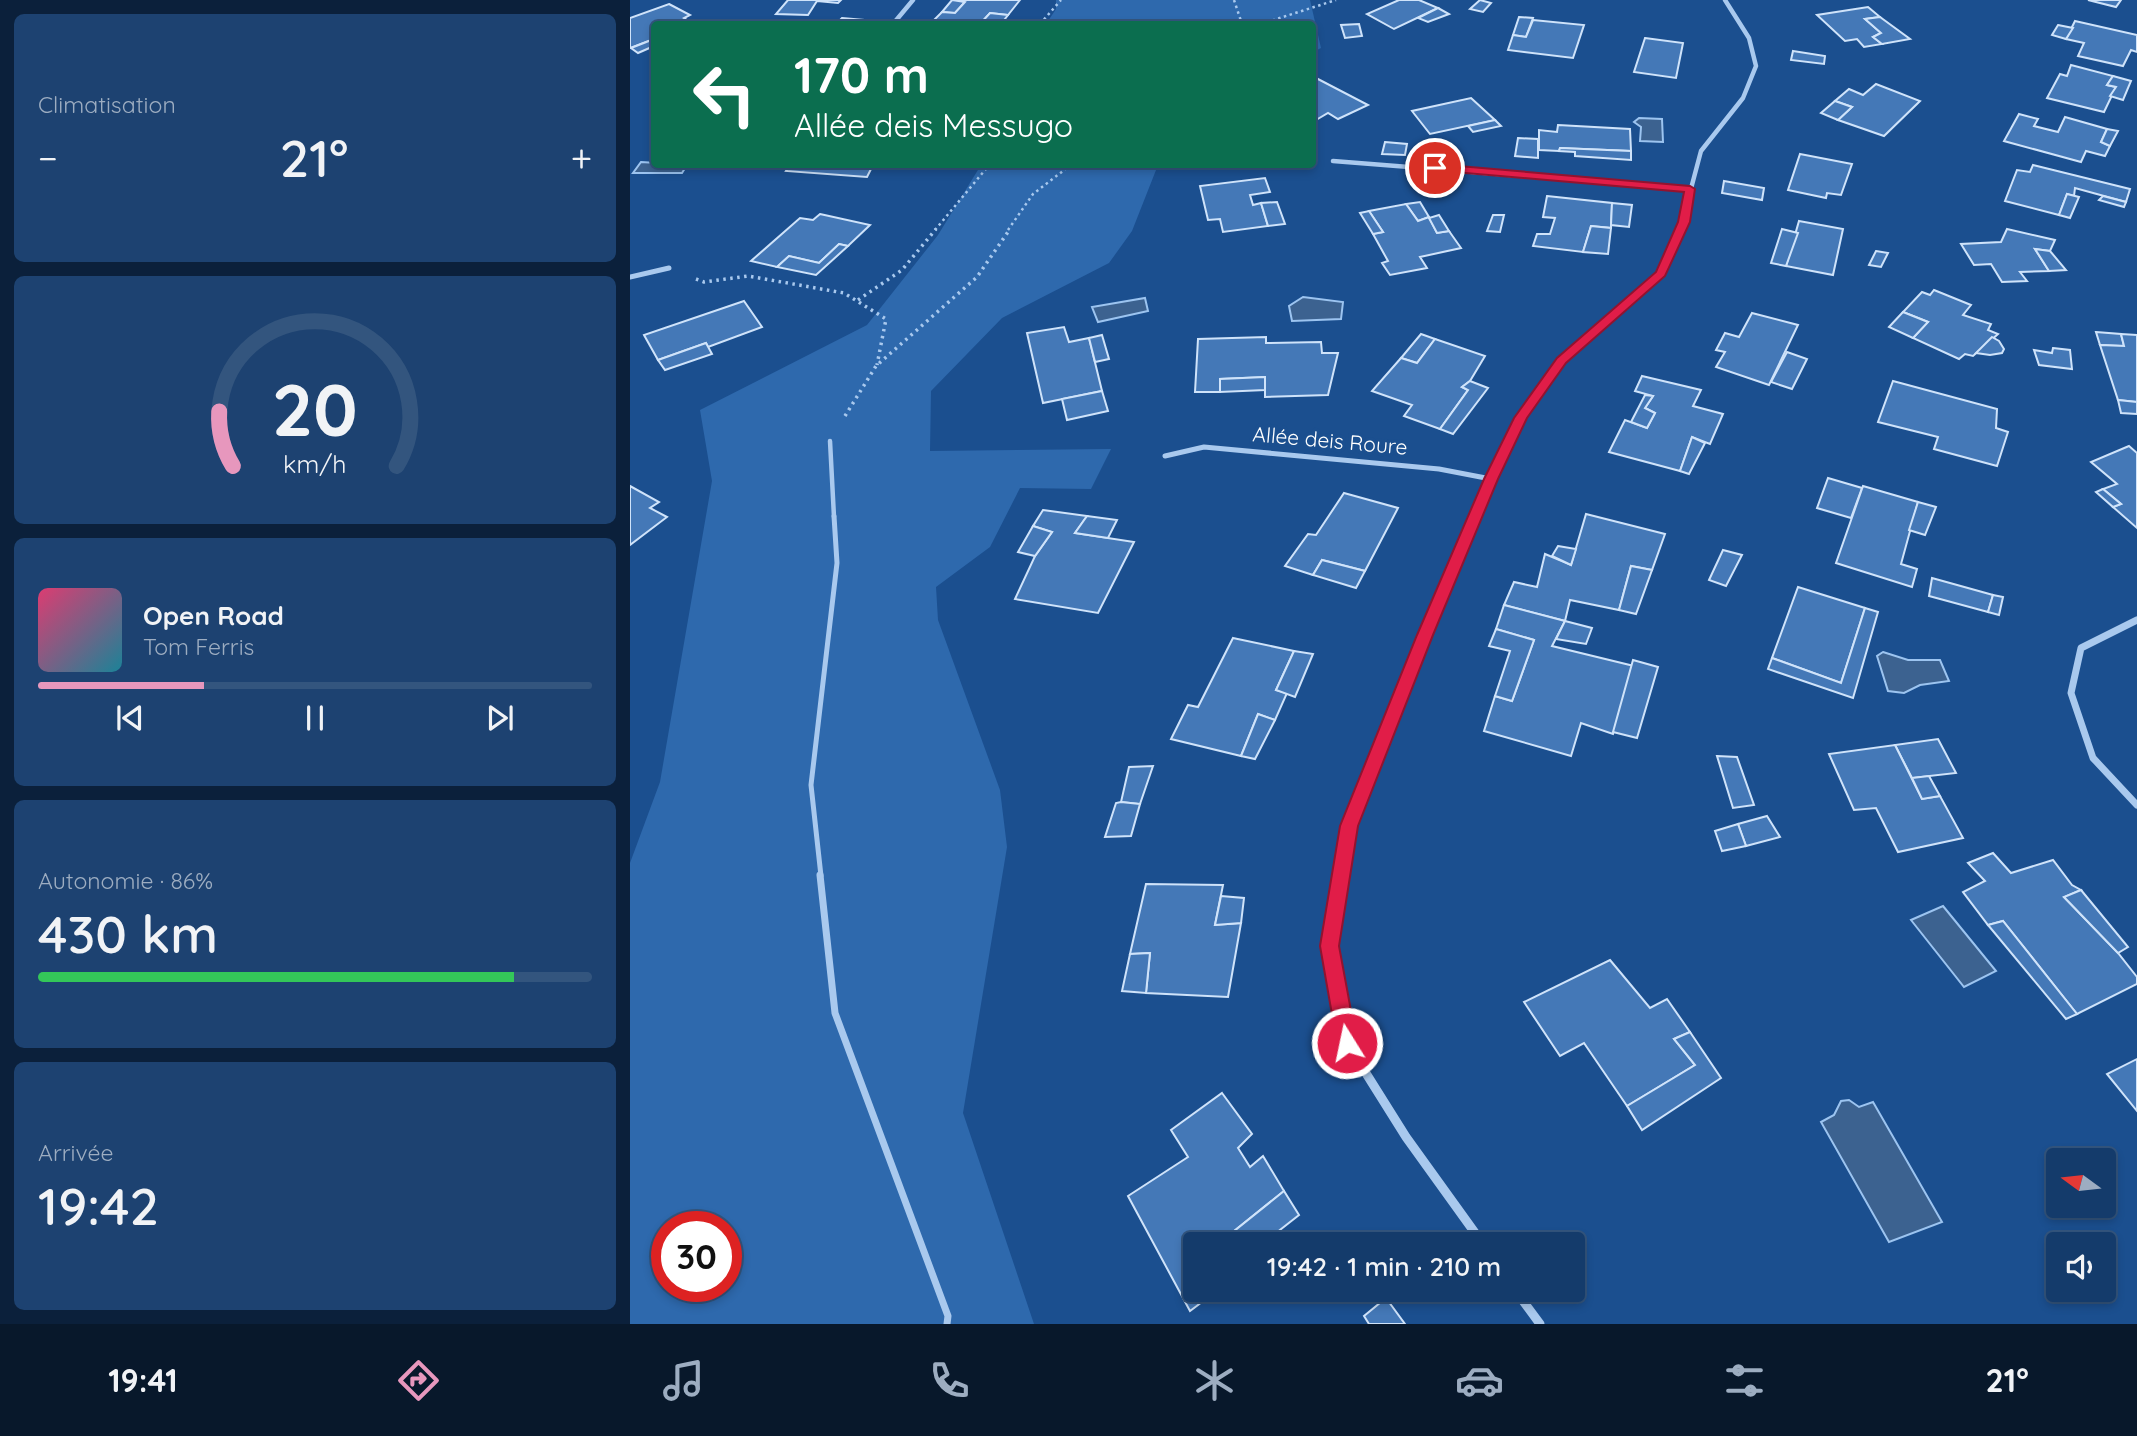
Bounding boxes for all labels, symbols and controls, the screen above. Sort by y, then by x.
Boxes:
text: 170 m [794,44,929,105]
icon: left [679,49,770,140]
text: Climatisation [38,90,176,119]
text: Allée deis Messugo [794,105,1073,145]
text: 21° [280,125,348,190]
text: − [38,134,58,182]
text: + [571,134,592,182]
pin [1405,138,1465,198]
icon: arrive [1416,149,1454,187]
text: 20 [272,363,358,454]
street label: Allée deis Roure [1252,420,1409,460]
text: km/h [283,448,347,479]
text: Open Road [143,599,284,632]
text: Tom Ferris [143,632,254,661]
icon: previous [111,699,149,737]
icon: pause [296,699,334,737]
icon: next [481,699,519,737]
text: Autonomie · 86% [38,866,213,895]
text: 430 km [38,901,218,966]
position arrow [1310,1006,1384,1080]
text: Arrivée [38,1138,114,1167]
north arrow [2046,1148,2116,1218]
map controls [2046,1148,2116,1302]
text: 19:42 [38,1173,159,1238]
speed limit sign: 30 [651,1211,742,1302]
button: sound [2046,1232,2116,1302]
text: 19:42 · 1 min · 210 m [1267,1250,1501,1283]
icon: directions [394,1356,443,1405]
icon: music [659,1356,708,1405]
icon: phone [925,1356,974,1405]
icon: climate [1190,1356,1239,1405]
icon: car [1455,1356,1504,1405]
icon: filters [1720,1356,1769,1405]
text: 19:41 [108,1360,178,1400]
text: 21° [1986,1360,2029,1400]

